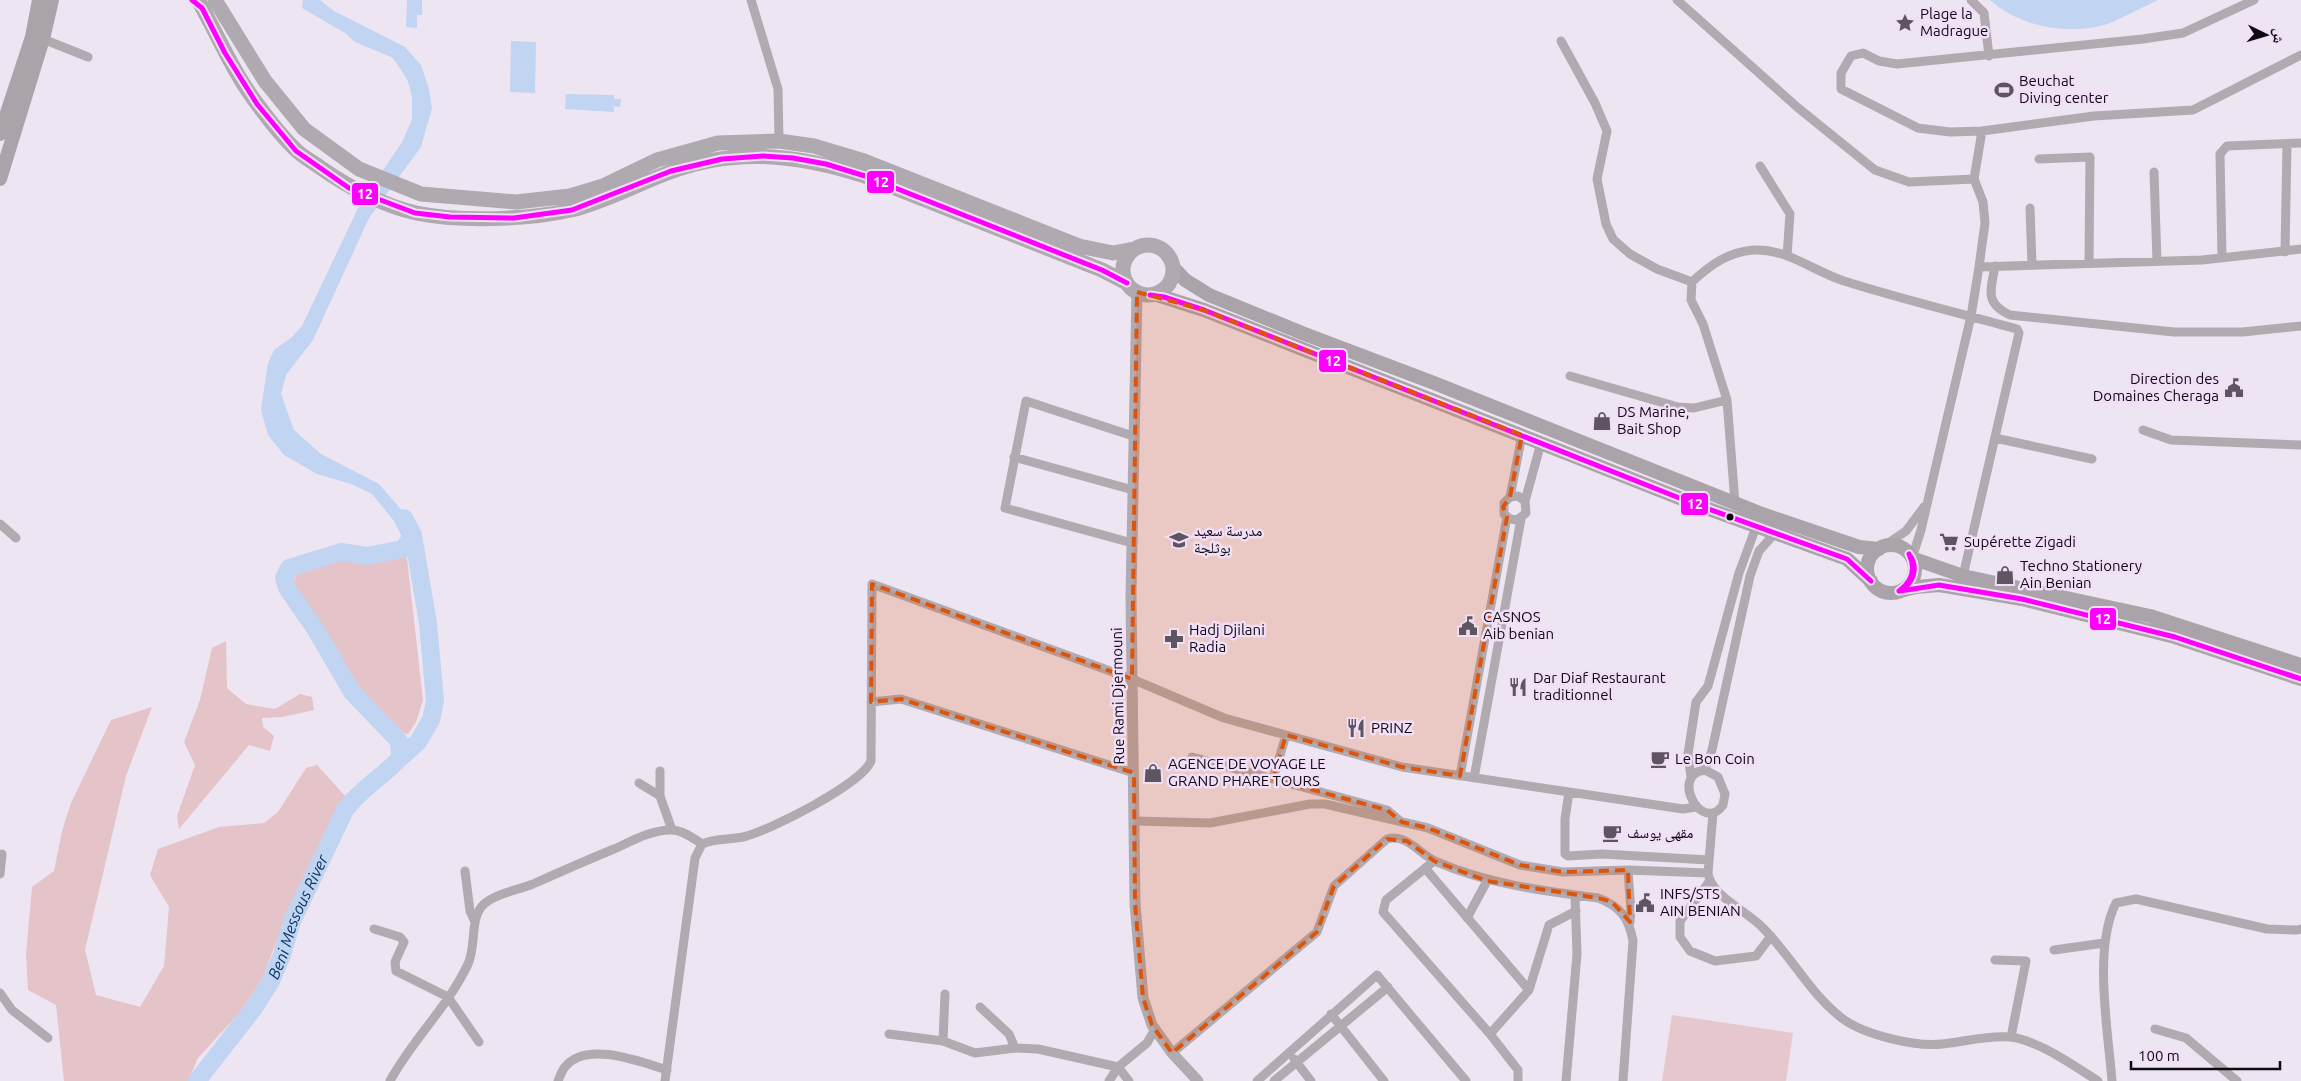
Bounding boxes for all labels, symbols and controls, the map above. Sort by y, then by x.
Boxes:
place label: Plage la Madrague [1920,5,1988,39]
north arrow [2241,10,2291,60]
place icon: Plage la Madrague [1894,12,1916,34]
text: ش [2269,28,2288,44]
place label: Beuchat Diving center [2019,72,2109,106]
sports icon: Beuchat Diving center [1993,79,2015,101]
line badge: 12 [866,170,895,194]
text: 12 [873,174,889,190]
line badge: 12 [351,182,379,206]
text: 12 [357,186,373,202]
line badge: 12 [1318,349,1347,373]
text: 12 [1325,353,1341,369]
place label: Direction des Domaines Cheraga [2093,370,2219,404]
public building icon: Direction des Domaines Cheraga [2223,377,2245,399]
place label: DS Marine, Bait Shop [1617,403,1690,437]
shop icon: DS Marine, Bait Shop [1591,410,1613,432]
line badge: 12 [1680,492,1709,516]
text: 12 [1687,496,1703,512]
unlabelled marker [1725,512,1735,522]
place label: مدرسة سعيد بوثلجة [1194,522,1263,557]
school or university icon: مدرسة سعيد بوثلجة [1168,529,1190,551]
supermarket icon: Supérette Zigadi [1938,531,1960,553]
place label: Supérette Zigadi [1964,533,2076,550]
place label: Techno Stationery Ain Benian [2020,557,2142,591]
shop icon: Techno Stationery Ain Benian [1994,564,2016,586]
line badge: 12 [2089,607,2117,631]
place label: CASNOS Aib benian [1483,608,1554,642]
text: 12 [2095,611,2111,627]
public building icon: CASNOS Aib benian [1457,615,1479,637]
place label: Hadj Djilani Radia [1189,621,1265,655]
street label: Rue Rami Djermouni [1108,627,1127,765]
pharmacy icon: Hadj Djilani Radia [1163,628,1185,650]
place label: Dar Diaf Restaurant traditionnel [1533,669,1666,703]
restaurant icon: Dar Diaf Restaurant traditionnel [1507,676,1529,698]
restaurant icon: PRINZ [1345,717,1367,739]
place label: PRINZ [1371,719,1412,736]
cafe icon: Le Bon Coin [1649,748,1671,770]
place label: Le Bon Coin [1675,750,1755,767]
place label: AGENCE DE VOYAGE LE GRAND PHARE TOURS [1168,755,1326,789]
shop icon: AGENCE DE VOYAGE LE GRAND PHARE TOURS [1142,762,1164,784]
cafe icon: مقهى يوسف [1601,822,1623,844]
place label: مقهى يوسف [1627,824,1694,843]
water label: Beni Messous River [264,851,332,982]
place label: INFS/STS AIN BENIAN [1660,885,1741,919]
public building icon: INFS/STS AIN BENIAN [1634,892,1656,914]
scale bar [2131,1038,2280,1070]
text: 100 m [2138,1047,2180,1064]

